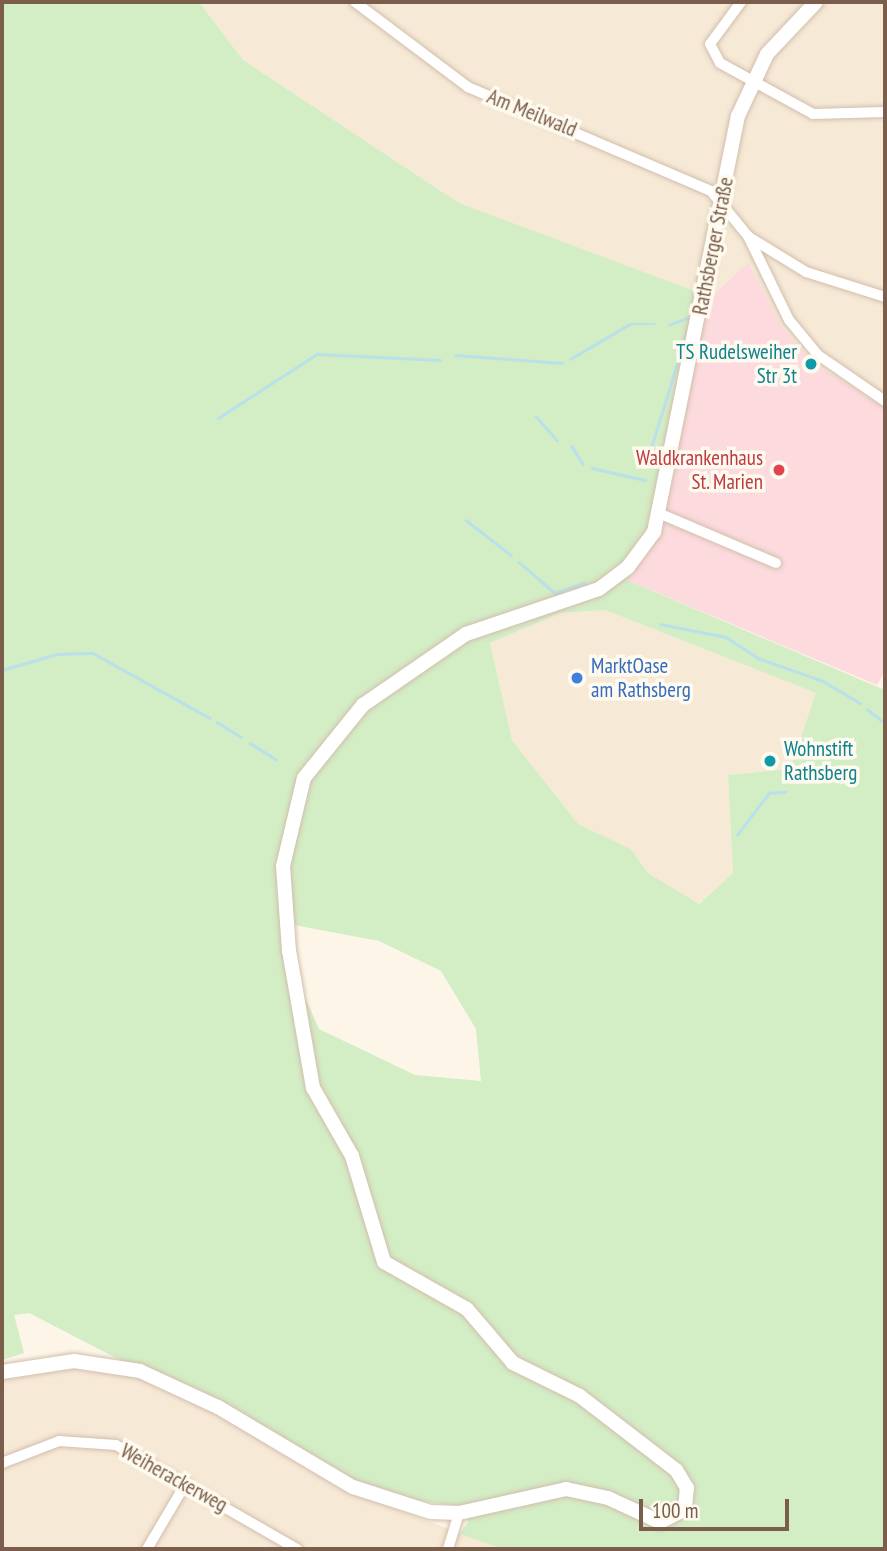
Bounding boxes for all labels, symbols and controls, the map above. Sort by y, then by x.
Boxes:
street label: Am Meilwald [484,84,580,142]
street label: Rathsberger Straße [687,175,739,317]
place label: TS Rudelsweiher Str 3t [676,339,797,389]
marker: TS Rudelsweiher Str 3t [803,356,819,372]
place label: Waldkrankenhaus St. Marien [636,445,763,495]
marker: Waldkrankenhaus St. Marien [769,460,789,480]
place label: MarktOase am Rathsberg [591,653,691,703]
marker: MarktOase am Rathsberg [569,670,585,686]
place label: Wohnstift Rathsberg [784,736,857,786]
marker: Wohnstift Rathsberg [762,753,778,769]
street label: Weiherackerweg [116,1438,232,1518]
scale bar [642,1484,792,1528]
text: 100 m [652,1497,698,1524]

